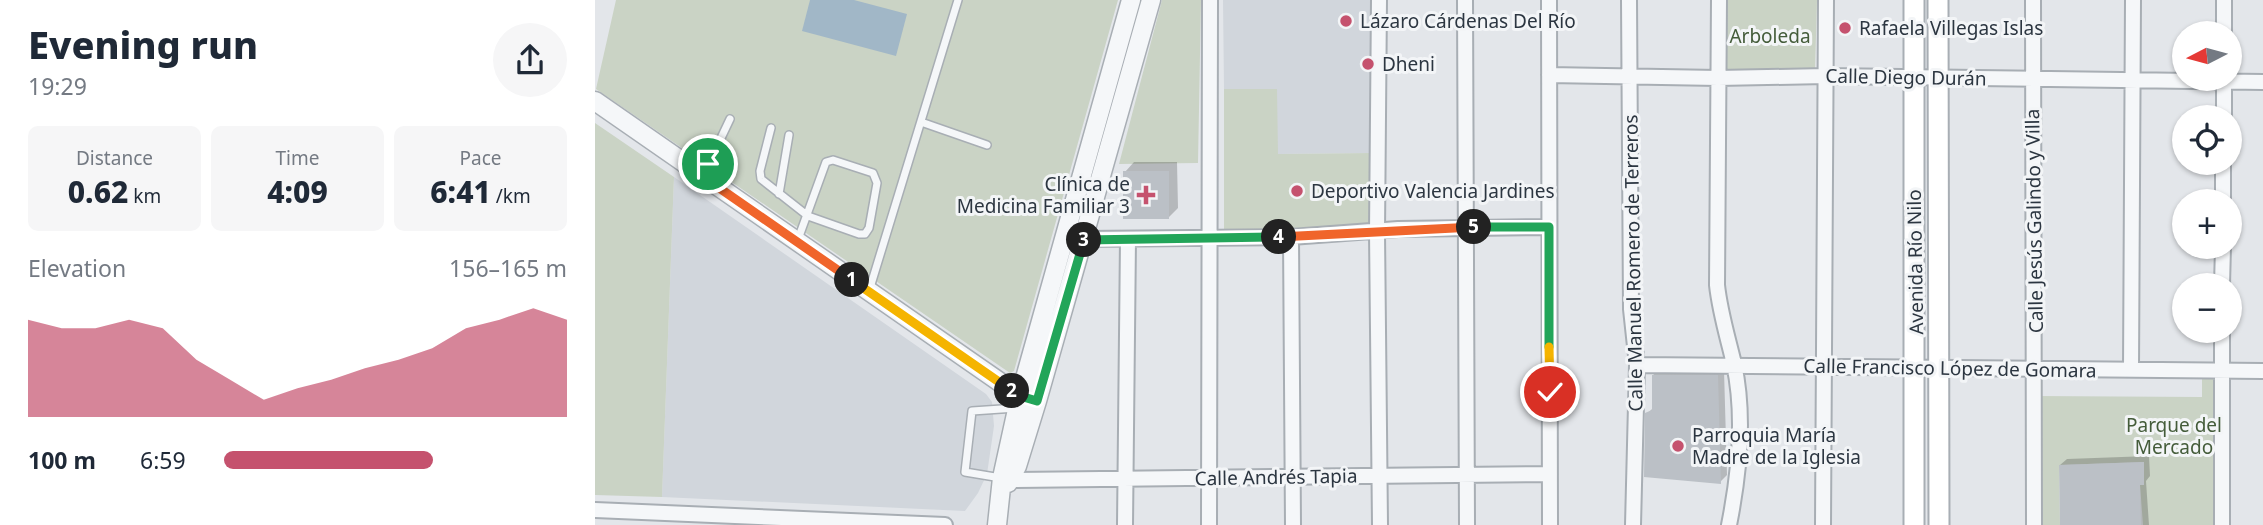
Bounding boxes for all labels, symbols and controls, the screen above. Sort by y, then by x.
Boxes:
place label: Lázaro Cárdenas Del Río [1360,8,1576,34]
marker: Lázaro Cárdenas Del Río [1338,13,1354,29]
place label: Rafaela Villegas Islas [1859,15,2043,41]
text: Evening run [28,18,258,70]
marker: Rafaela Villegas Islas [1837,20,1853,36]
north arrow [2172,21,2242,91]
map controls [2172,21,2242,343]
button: share [493,23,567,97]
park label: Arboleda [1729,23,1811,49]
place label: Dheni [1382,51,1435,77]
marker: Dheni [1360,56,1376,72]
street label: Calle Diego Durán [1825,63,1987,91]
text: 19:29 [28,70,87,102]
button: locate [2172,105,2242,175]
street label: Calle Jesús Galindo y Villa [2019,109,2049,333]
street label: Calle Manuel Romero de Terreros [1617,114,1649,412]
pin [678,134,738,194]
text: Distance [76,145,153,171]
text: Time [276,145,319,171]
text: Pace [460,145,502,171]
icon: arrive [689,145,727,183]
text: 0.62 [68,171,128,212]
text: 4:09 [267,171,328,212]
text: 6:41 [430,171,491,212]
place label: Clínica de Medicina Familiar 3 [957,171,1130,219]
place label: Deportivo Valencia Jardines [1311,178,1555,204]
text: km [128,183,161,209]
text: /km [491,183,531,209]
marker: Deportivo Valencia Jardines [1289,183,1305,199]
marker: Clínica de Medicina Familiar 3 [1136,185,1156,205]
street label: Avenida Río Nilo [1901,189,1929,335]
button: + [2172,189,2242,259]
pin: 5 [1457,210,1491,244]
text: 5 [1468,213,1479,239]
pin: 4 [1261,219,1297,254]
pin: 3 [1067,222,1101,258]
text: 4 [1273,223,1284,249]
text: 3 [1078,226,1089,252]
text: Elevation [28,252,126,284]
text: 156–165 m [449,252,567,284]
pin: 1 [835,262,869,298]
text: 1 [846,266,857,292]
button: − [2172,273,2242,343]
street label: Calle Francisco López de Gomara [1803,352,2097,384]
pin [1520,362,1580,422]
icon: check [1531,373,1569,411]
pin: 2 [995,374,1029,408]
text: 2 [1006,377,1017,403]
park label: Parque del Mercado [2126,412,2222,460]
place label: Parroquia María Madre de la Iglesia [1692,422,1861,470]
marker: Parroquia María Madre de la Iglesia [1670,438,1686,454]
text: 100 m [28,444,96,476]
text: 6:59 [140,444,186,476]
street label: Calle Andrés Tapia [1194,463,1358,491]

